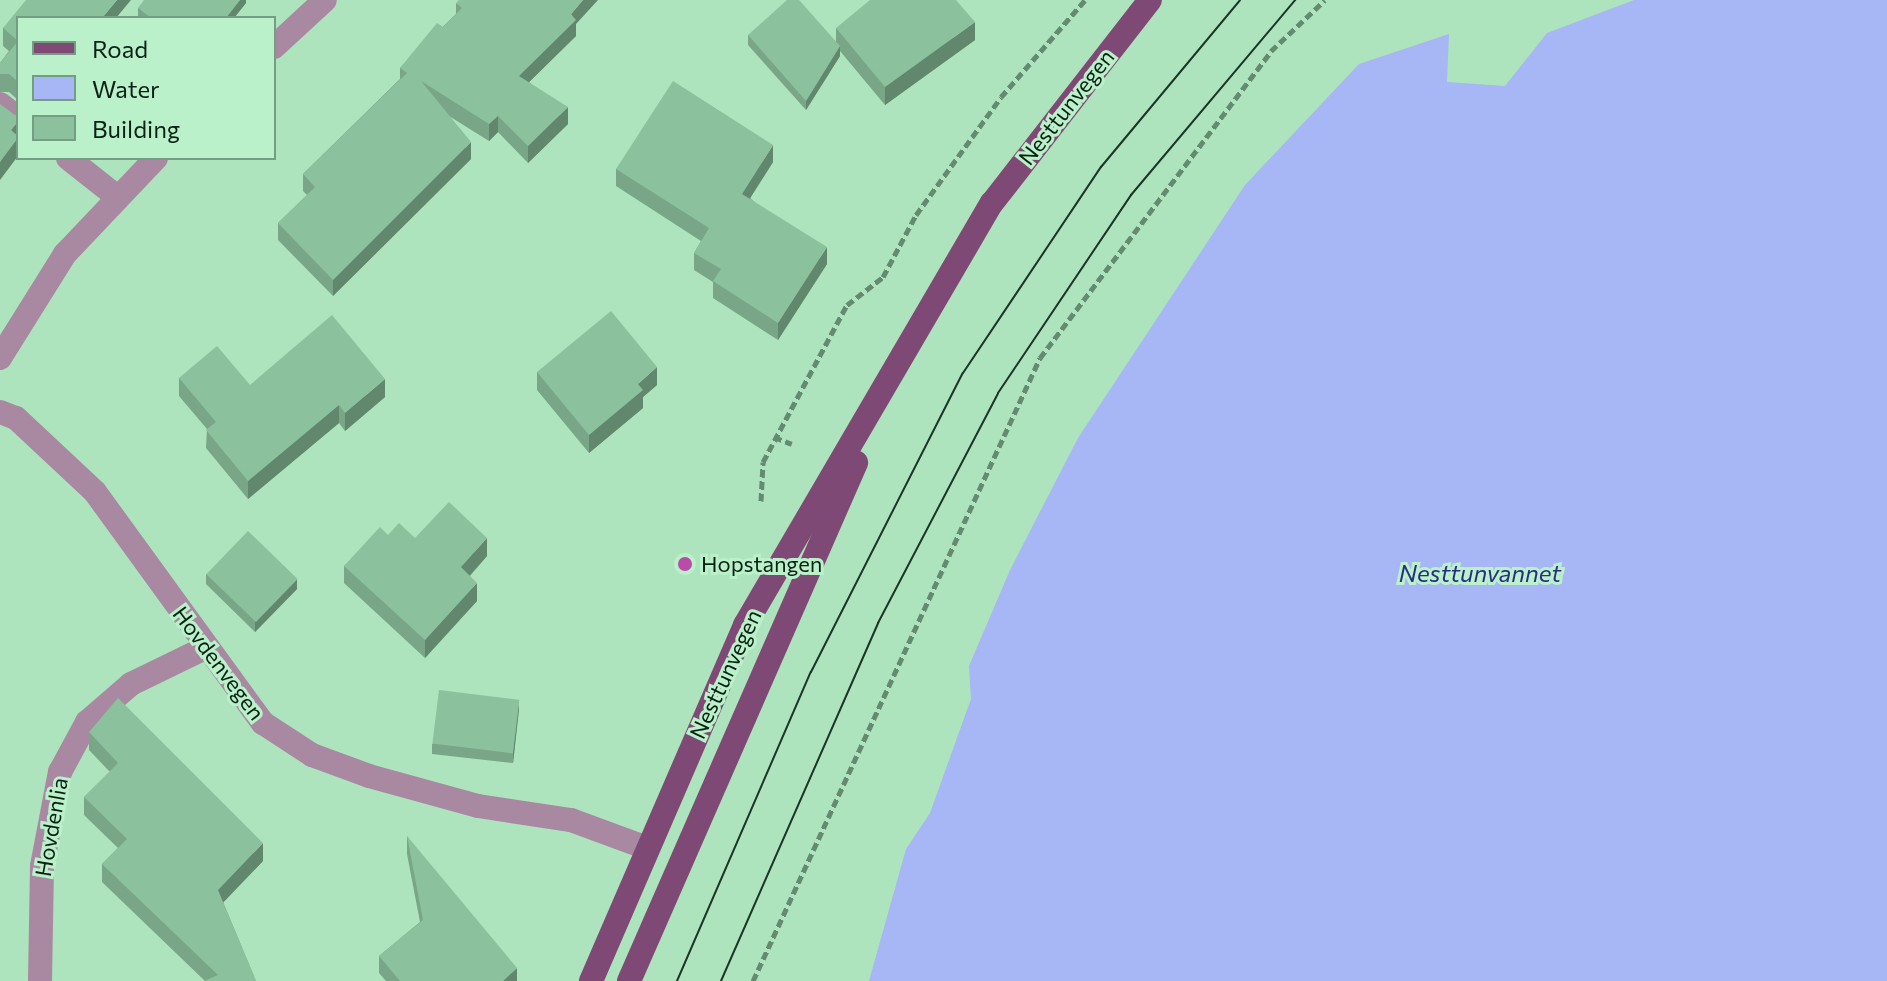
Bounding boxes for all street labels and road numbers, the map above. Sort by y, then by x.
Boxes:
street label: Nesttunvegen [1013,44,1119,170]
street label: Hovdenvegen [168,601,270,725]
street label: Nesttunvegen [684,605,766,743]
street label: Hovdenlia [29,776,73,878]

